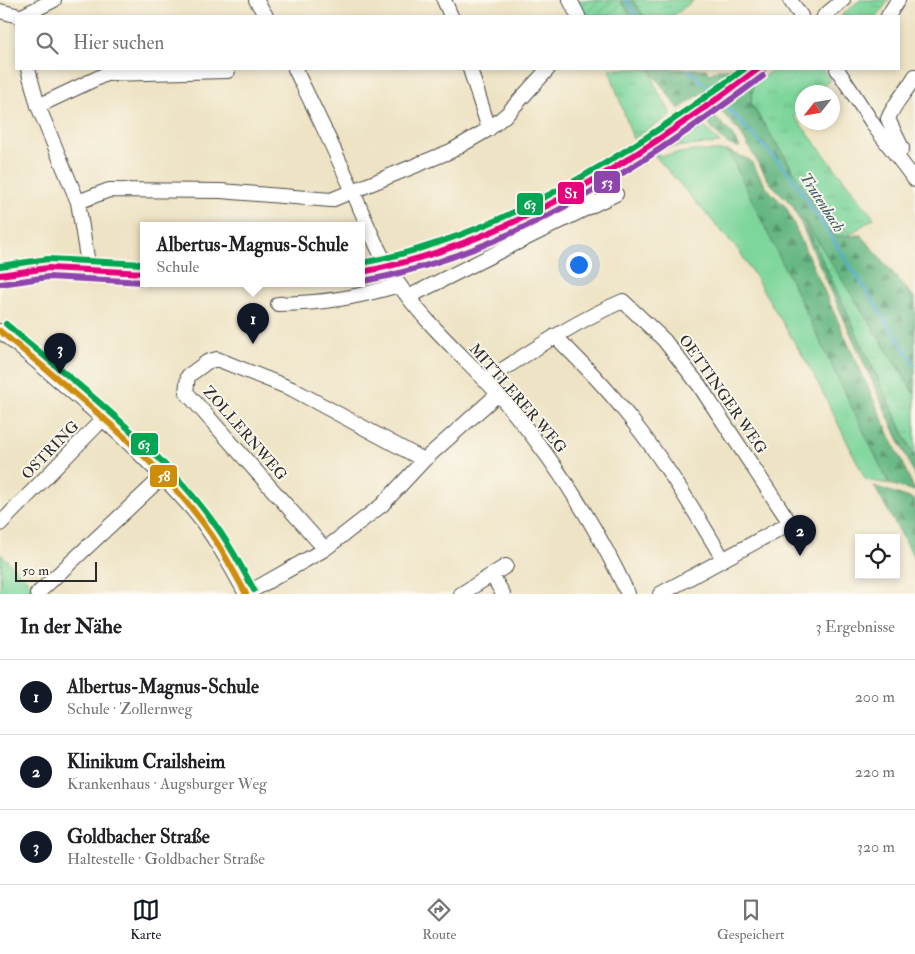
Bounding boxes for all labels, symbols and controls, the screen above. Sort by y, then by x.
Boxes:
search box [15,15,900,70]
icon: search [33,29,61,57]
text: Hier suchen [73,31,164,55]
north arrow [795,85,840,130]
water label: Trutenbach [795,169,849,236]
line badge: 53 [593,170,621,194]
text: 53 [601,174,613,191]
line badge: S1 [557,181,585,205]
text: S1 [565,185,577,202]
line badge: 63 [516,192,544,216]
text: 63 [524,196,536,213]
popup [140,222,365,287]
text: Albertus-Magnus-Schule [157,233,348,257]
your location [566,252,592,278]
text: Schule [157,257,199,277]
pin: 1 [237,303,269,344]
street label: OETTINGER WEG [674,331,771,458]
pin: 3 [44,333,76,374]
street label: MITTLERER WEG [465,340,571,457]
street label: ZOLLERNWEG [199,382,291,485]
street label: OSTRING [18,417,83,484]
line badge: 63 [130,432,159,456]
text: 63 [138,436,150,453]
line badge: 58 [149,464,178,488]
text: 58 [158,468,171,485]
pin: 2 [784,515,816,556]
map controls [855,534,900,579]
button: locate [855,534,900,579]
scale bar [15,559,98,582]
text: 50 m [22,562,49,579]
text: In der Nähe [20,613,122,640]
text: 3 Ergebnisse [815,617,895,637]
text: Albertus-Magnus-Schule [67,675,259,699]
text: 1 [33,687,39,707]
text: 200 m [855,687,895,707]
text: Schule · Zollernweg [67,699,192,719]
text: Klinikum Crailsheim [67,750,225,774]
text: 2 [32,762,40,782]
text: 220 m [855,762,895,782]
text: Krankenhaus · Augsburger Weg [67,774,267,794]
text: Goldbacher Straße [67,825,210,849]
text: 3 [33,837,39,857]
text: 320 m [857,837,895,857]
text: Haltestelle · Goldbacher Straße [67,849,265,869]
tab: Karte [130,896,161,943]
tab: Route [422,896,456,943]
tab: Gespeichert [717,896,785,943]

